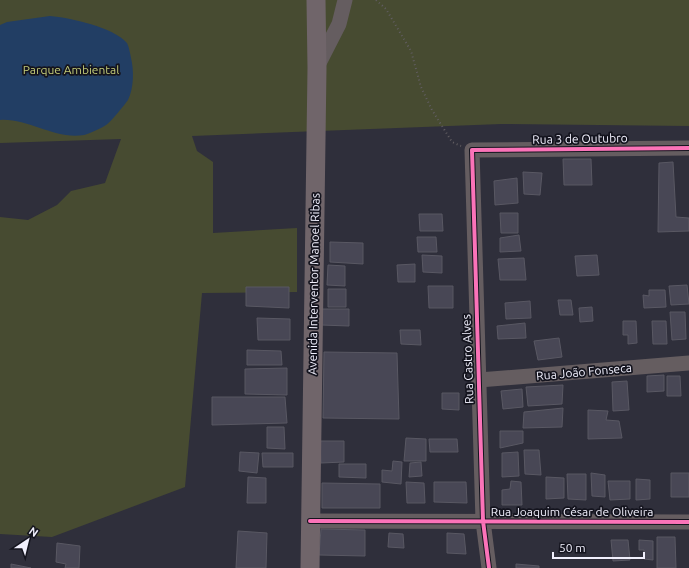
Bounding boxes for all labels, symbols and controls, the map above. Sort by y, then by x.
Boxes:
park label: Parque Ambiental [23,63,119,76]
street label: Rua 3 de Outubro [532,131,628,146]
street label: Avenida Interventor Manoel Ribas [305,193,322,375]
street label: Rua Castro Alves [459,314,476,404]
street label: Rua João Fonseca [536,361,632,382]
street label: Rua Joaquim César de Oliveira [491,505,653,518]
north arrow [8,520,48,560]
text: N [27,525,41,539]
scale bar [553,534,644,560]
text: 50 m [559,541,586,554]

